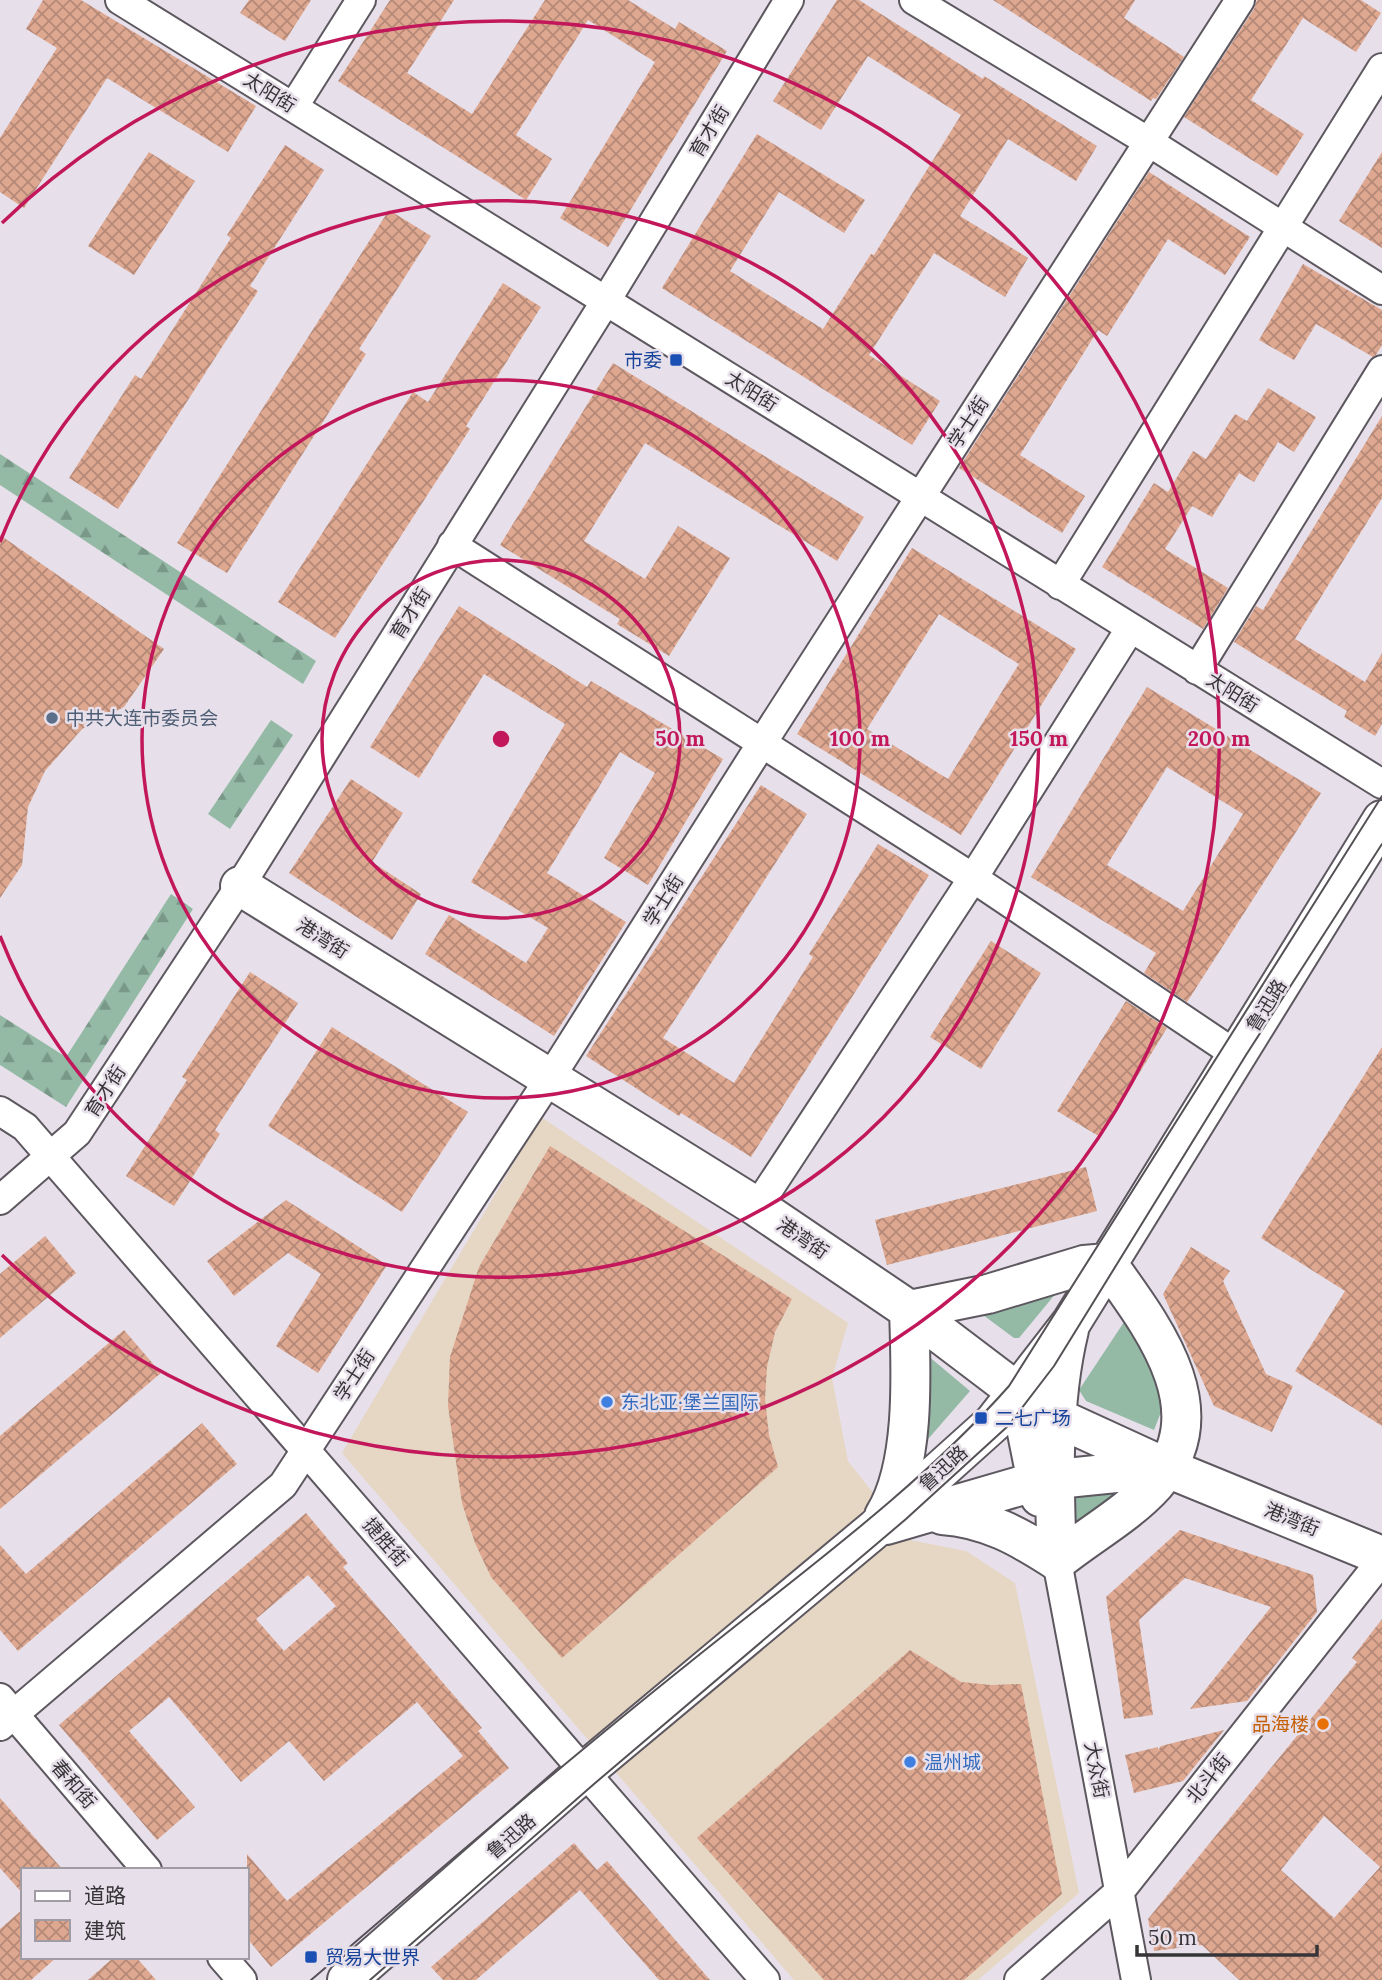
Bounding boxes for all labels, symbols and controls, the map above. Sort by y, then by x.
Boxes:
street label: 太阳街 [239,67,301,117]
street label: 育才街 [684,100,734,162]
place label: 市委 [624,348,662,372]
marker: 市委 [668,352,684,368]
street label: 太阳街 [721,366,783,416]
street label: 学士街 [942,392,994,452]
street label: 育才街 [385,582,435,644]
street label: 太阳街 [1202,667,1264,717]
place label: 中共大连市委员会 [66,706,218,730]
marker: 中共大连市委员会 [44,710,60,726]
text: 50 m [655,725,705,752]
text: 100 m [830,725,890,752]
text: 150 m [1010,725,1068,752]
text: 200 m [1188,725,1250,752]
centre of rings [489,727,513,751]
street label: 学士街 [638,869,688,931]
street label: 港湾街 [292,913,354,963]
street label: 鲁迅路 [1241,974,1291,1036]
street label: 育才街 [79,1061,131,1121]
street label: 港湾街 [773,1212,833,1264]
street label: 学士街 [328,1345,380,1405]
place label: 东北亚·堡兰国际 [621,1390,759,1414]
marker: 东北亚·堡兰国际 [599,1394,615,1410]
place label: 二七广场 [995,1406,1071,1430]
marker: 二七广场 [973,1410,989,1426]
street label: 鲁迅路 [914,1440,972,1496]
street label: 港湾街 [1261,1497,1323,1541]
street label: 捷胜街 [358,1513,414,1571]
place label: 品海楼 [1252,1712,1309,1736]
marker: 品海楼 [1315,1716,1331,1732]
street label: 大众街 [1080,1740,1114,1800]
street label: 北斗街 [1181,1748,1235,1808]
place label: 温州城 [924,1750,981,1774]
marker: 温州城 [902,1754,918,1770]
street label: 春和街 [46,1755,102,1813]
street label: 鲁迅路 [482,1808,540,1864]
legend [21,1868,248,1959]
text: 道路 [84,1882,126,1909]
scale bar [1137,1913,1317,1957]
text: 建筑 [84,1917,126,1944]
text: 50 m [1148,1924,1197,1951]
place label: 贸易大世界 [325,1945,420,1969]
marker: 贸易大世界 [303,1949,319,1965]

